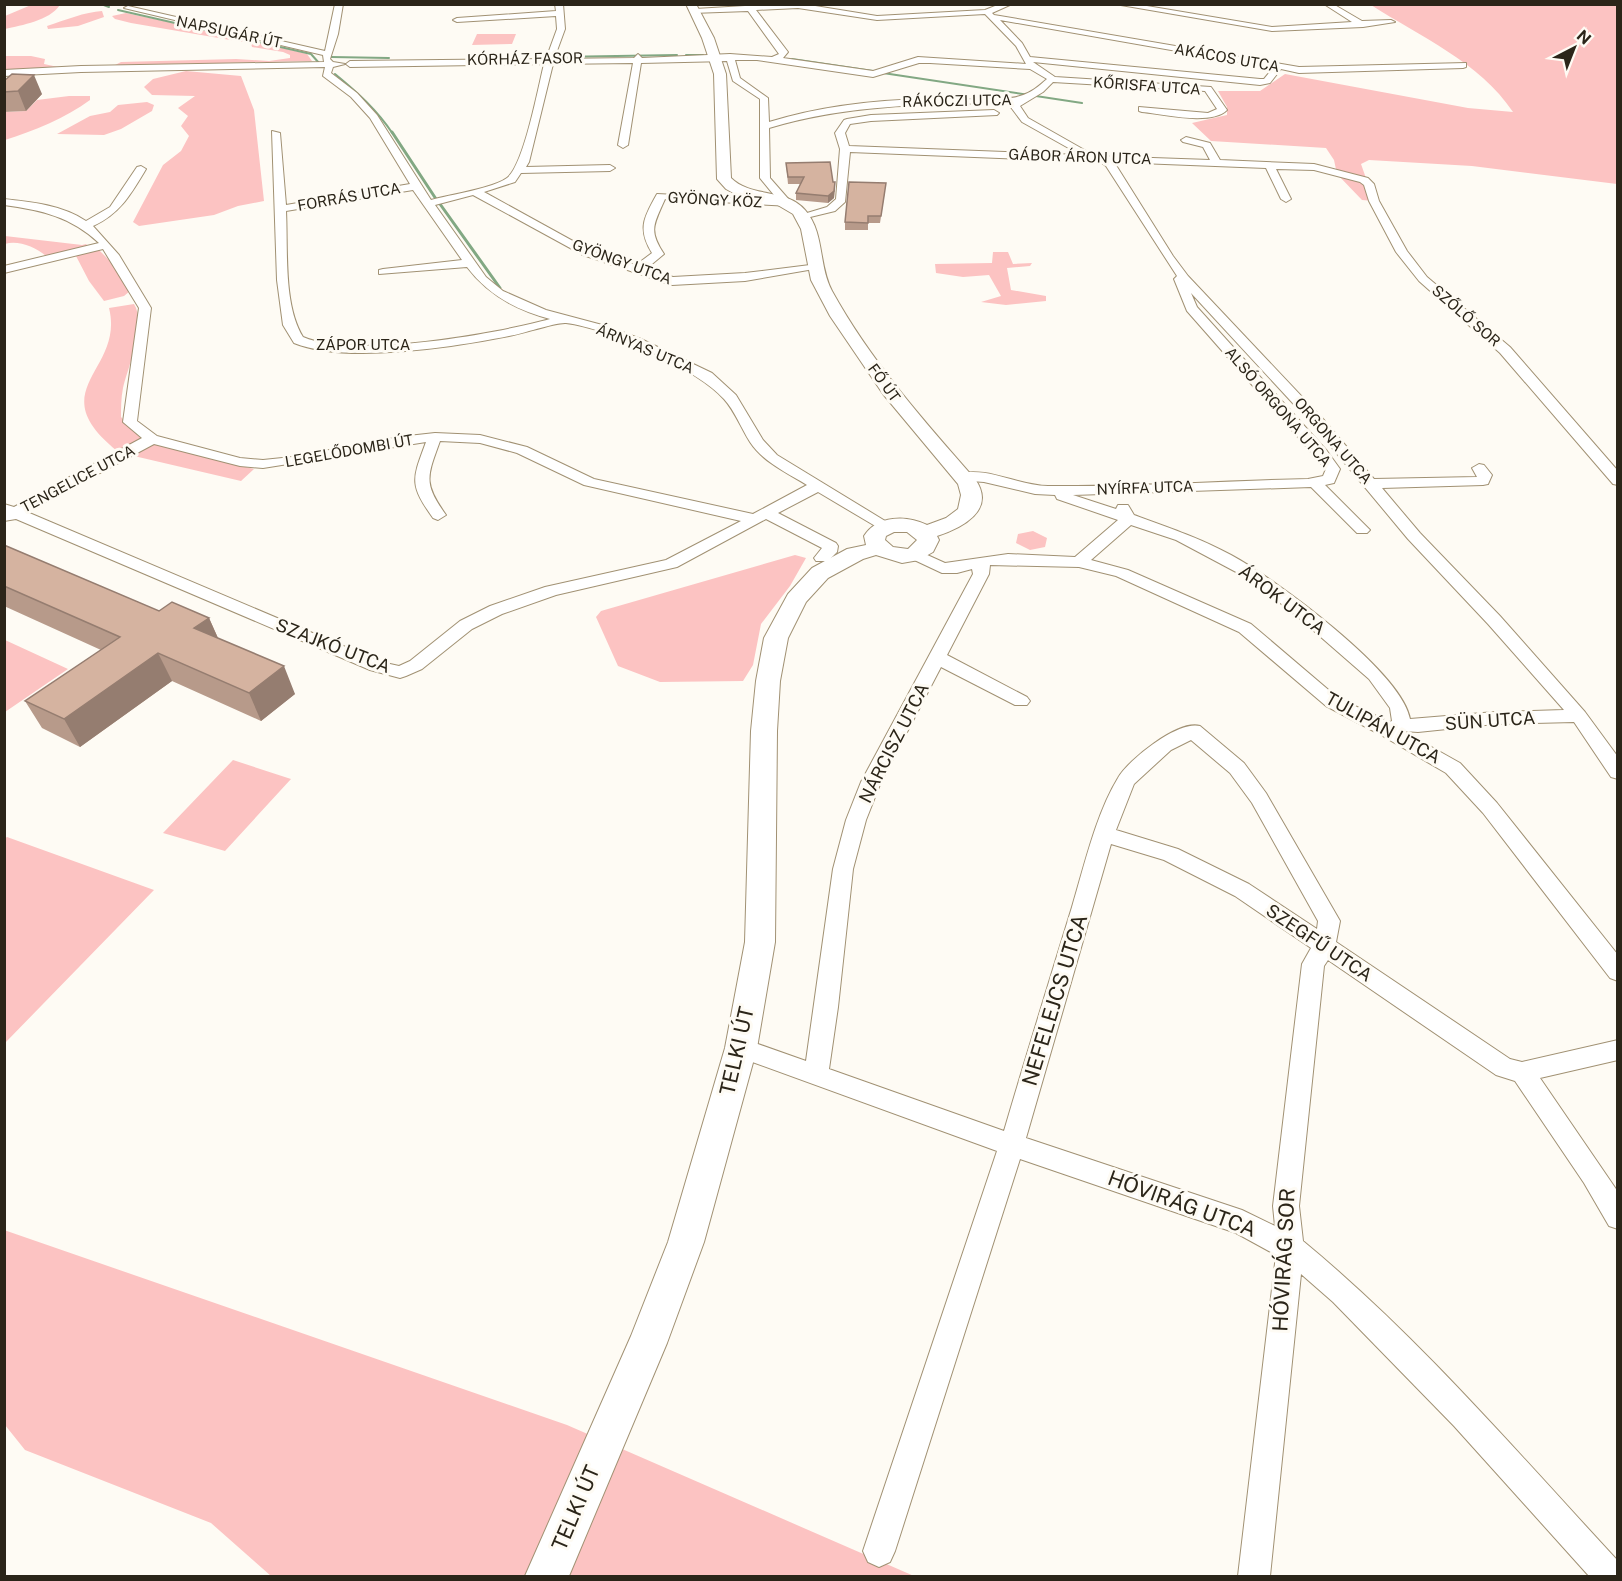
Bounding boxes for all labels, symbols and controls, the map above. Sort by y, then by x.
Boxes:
street label: NAPSUGÁR ÚT [175,11,284,51]
north arrow [1544,18,1604,78]
text: N [1573,26,1595,48]
street label: AKÁCOS UTCA [1173,40,1281,75]
street label: KÓRHÁZ FASOR [467,48,583,68]
street label: KŐRISFA UTCA [1093,72,1202,98]
street label: RÁKÓCZI UTCA [902,90,1012,110]
street label: GÁBOR ÁRON UTCA [1008,146,1152,168]
street label: FORRÁS UTCA [296,179,402,214]
street label: GYÖNGY KÖZ [667,188,763,210]
street label: GYÖNGY UTCA [570,235,675,287]
street label: SZŐLŐ SOR [1429,281,1504,350]
street label: ÁRNYAS UTCA [594,320,697,377]
street label: ZÁPOR UTCA [316,336,411,353]
street label: ALSÓ ORGONA UTCA [1221,343,1335,471]
street label: FŐ ÚT [865,360,905,405]
street label: ORGONA UTCA [1291,394,1375,488]
street label: LEGELŐDOMBI ÚT [283,430,414,470]
street label: TENGELICE UTCA [18,441,138,516]
street label: NYÍRFA UTCA [1096,477,1194,498]
street label: ÁROK UTCA [1235,559,1330,639]
street label: SZAJKÓ UTCA [273,613,394,677]
street label: NÁRCISZ UTCA [853,679,933,806]
street label: TULIPÁN UTCA [1322,686,1445,768]
street label: SÜN UTCA [1444,706,1536,734]
street label: SZEGFŰ UTCA [1262,899,1377,986]
street label: NEFELEJCS UTCA [1017,911,1093,1089]
street label: TELKI ÚT [714,1004,759,1098]
street label: HÓVIRÁG UTCA [1104,1165,1260,1242]
street label: HÓVIRÁG SOR [1267,1188,1300,1332]
street label: TELKI ÚT [546,1461,605,1554]

